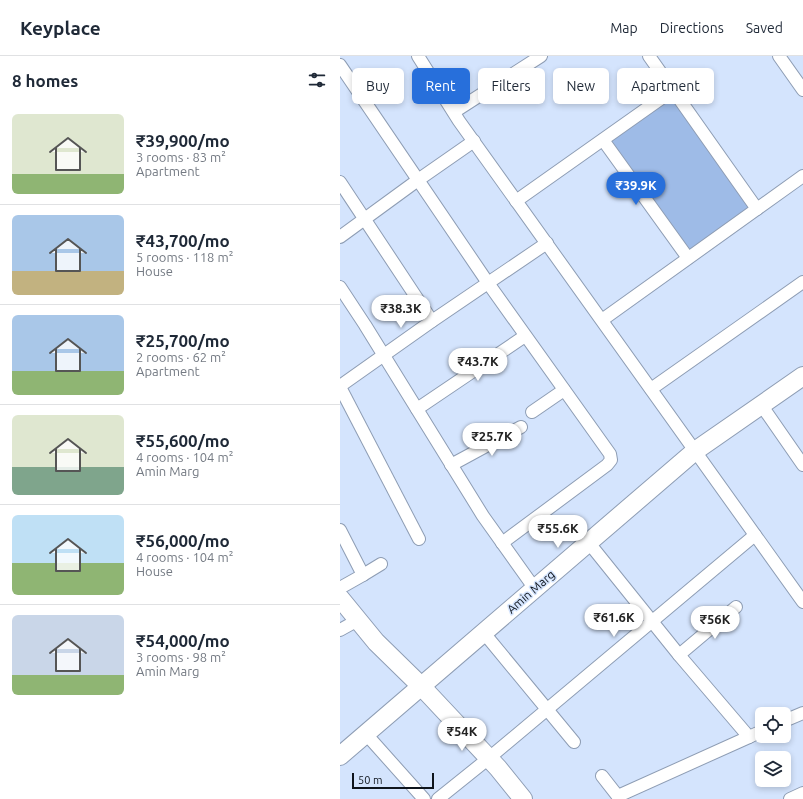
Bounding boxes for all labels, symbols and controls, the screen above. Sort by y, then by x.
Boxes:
text: Keyplace [20,17,101,39]
text: Map [610,20,638,36]
text: Directions [660,20,724,36]
text: Saved [746,20,783,36]
chip: Buy [352,68,404,104]
chip: Rent [412,68,470,104]
chip: Filters [478,68,545,104]
chip: New [553,68,609,104]
chip: Apartment [617,68,714,104]
icon: filters [306,69,328,91]
text: 8 homes [12,71,78,90]
icon: home [44,130,92,178]
text: ₹39,900/mo [136,131,230,150]
text: 3 rooms · 83 m² [136,150,226,164]
text: Apartment [136,164,200,178]
pin: ₹39.9K [603,172,669,206]
text: ₹39.9K [615,178,657,192]
icon: home [44,231,92,279]
text: ₹43,700/mo [136,231,230,250]
text: 5 rooms · 118 m² [136,250,233,264]
text: House [136,264,173,278]
pin: ₹38.3K [368,295,434,329]
text: ₹38.3K [380,301,422,315]
icon: home [44,331,92,379]
text: ₹25,700/mo [136,331,230,350]
pin: ₹43.7K [445,348,511,382]
text: 2 rooms · 62 m² [136,350,226,364]
text: ₹43.7K [457,354,499,368]
text: Apartment [136,364,200,378]
pin: ₹25.7K [459,423,525,457]
text: ₹25.7K [471,429,513,443]
icon: home [44,431,92,479]
text: ₹55,600/mo [136,431,230,450]
text: 4 rooms · 104 m² [136,450,233,464]
text: Amin Marg [136,464,200,478]
pin: ₹55.6K [525,515,591,549]
text: ₹55.6K [537,521,579,535]
icon: home [44,531,92,579]
text: ₹56,000/mo [136,531,230,550]
text: 4 rooms · 104 m² [136,550,233,564]
text: House [136,564,173,578]
street label: Amin Marg [504,567,557,616]
pin: ₹61.6K [581,604,647,638]
pin: ₹56K [691,606,739,640]
text: ₹61.6K [593,610,635,624]
text: ₹56K [700,612,730,626]
icon: home [44,631,92,679]
text: ₹54,000/mo [136,631,230,650]
text: 3 rooms · 98 m² [136,650,226,664]
text: Amin Marg [136,664,200,678]
map controls [755,707,791,787]
button: locate [755,707,791,743]
pin: ₹54K [438,718,486,752]
text: ₹54K [447,724,477,738]
button: layers [755,751,791,787]
scale bar [352,771,434,790]
text: 50 m [358,774,382,786]

